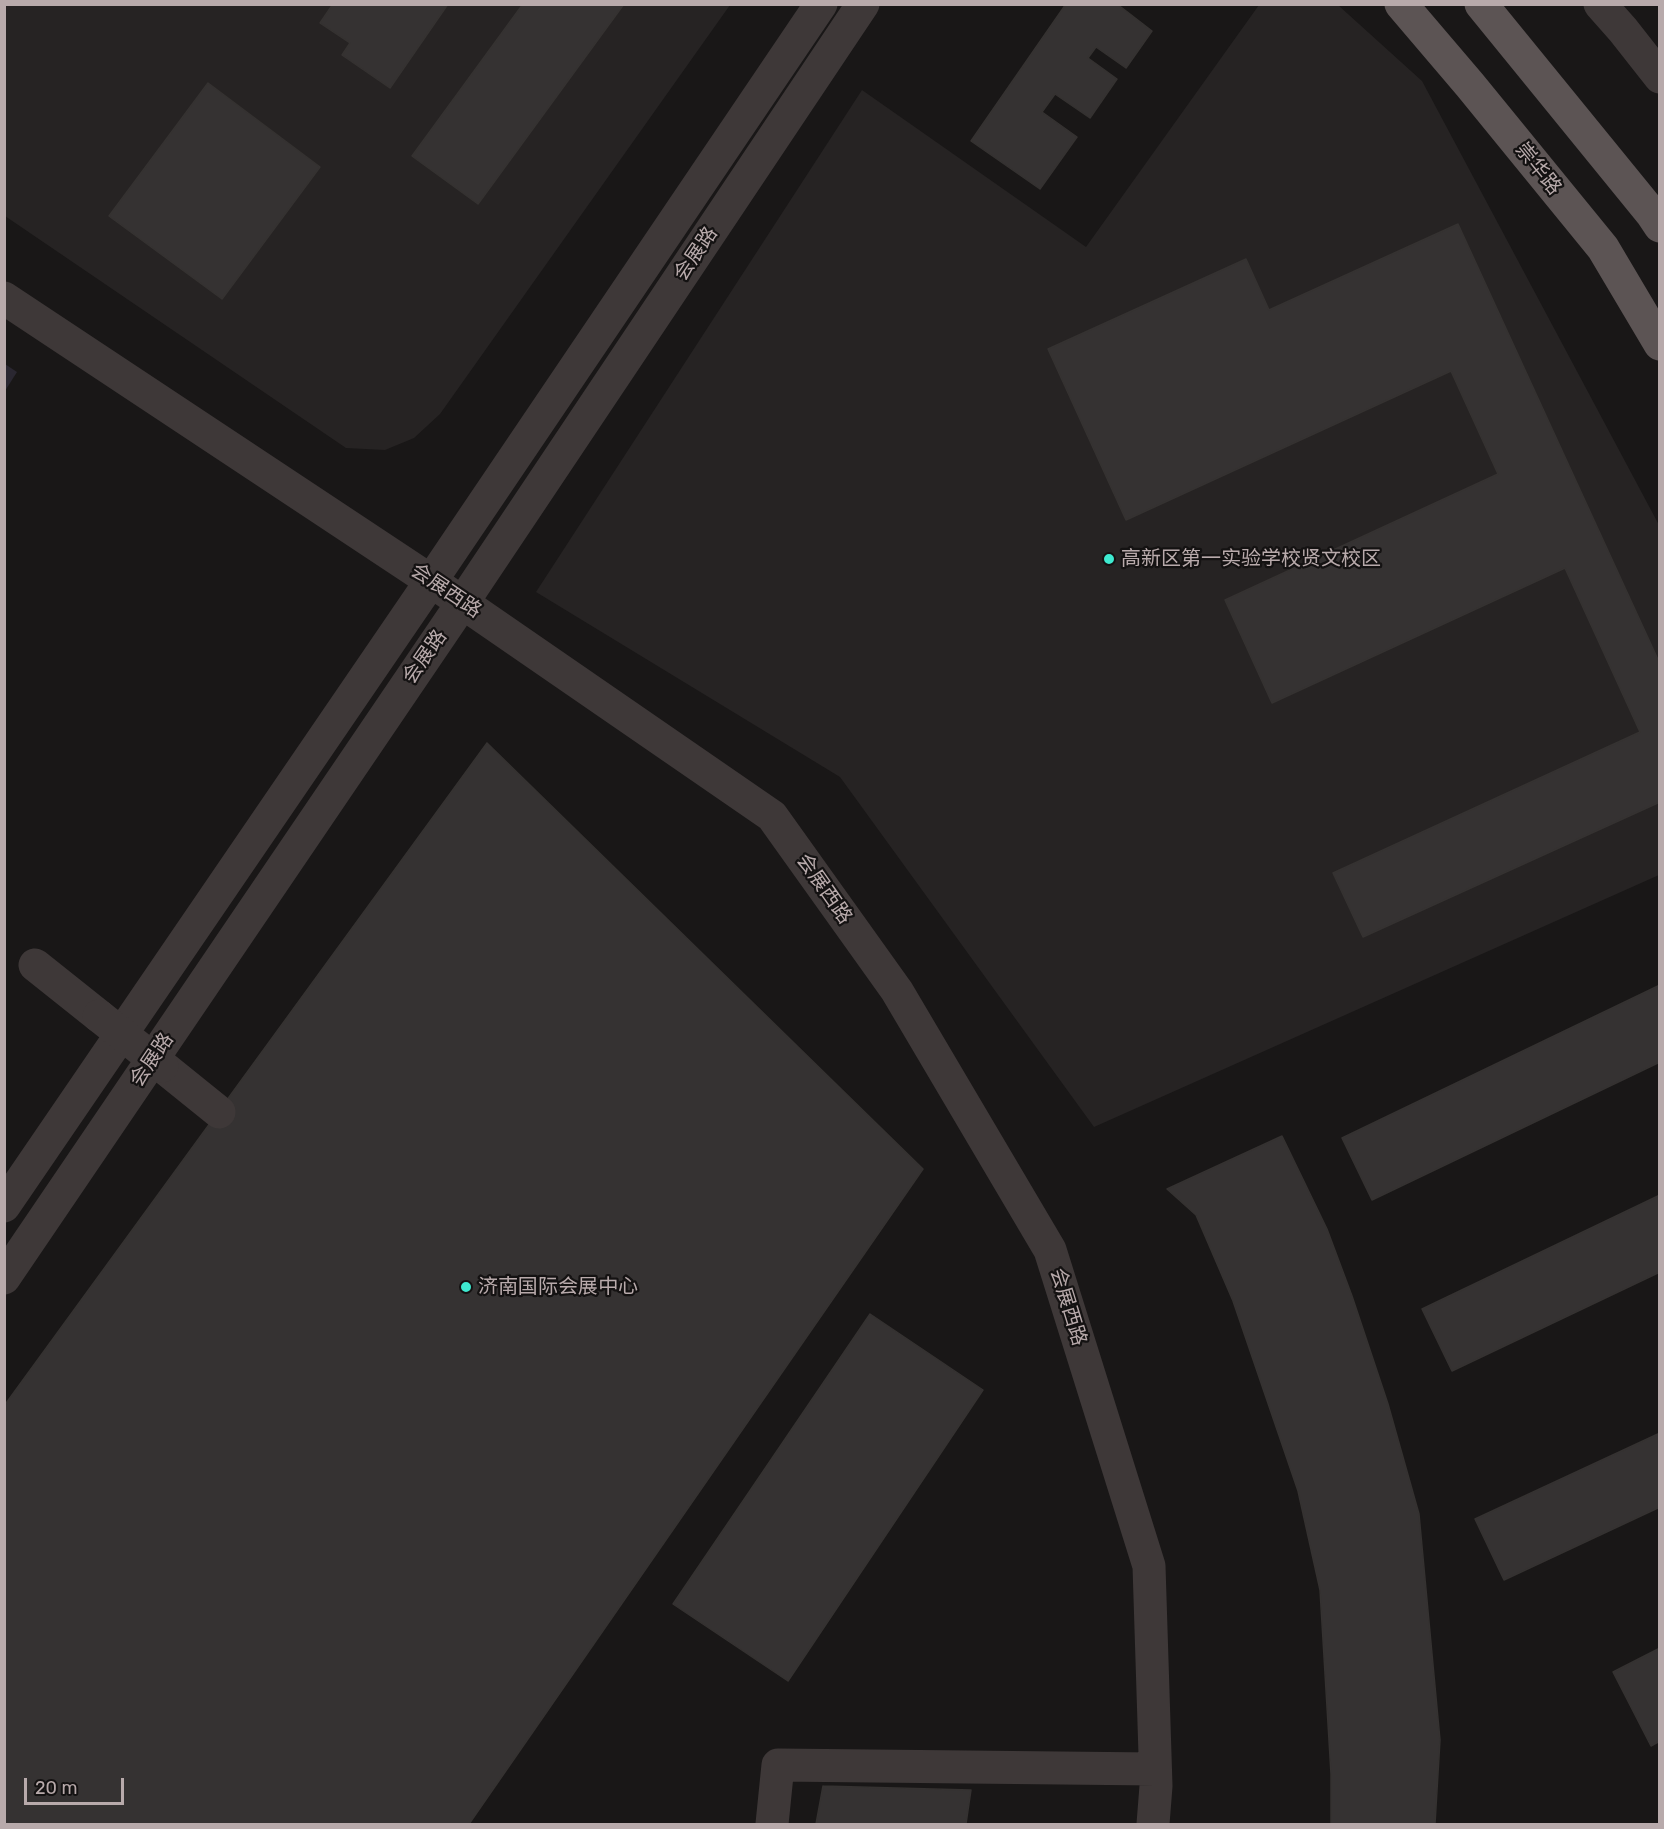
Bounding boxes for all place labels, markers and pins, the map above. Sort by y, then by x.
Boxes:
place label: 高新区第一实验学校贤文校区 [1121,547,1381,571]
marker: 高新区第一实验学校贤文校区 [1102,552,1116,566]
place label: 济南国际会展中心 [478,1275,638,1299]
marker: 济南国际会展中心 [459,1280,473,1294]

